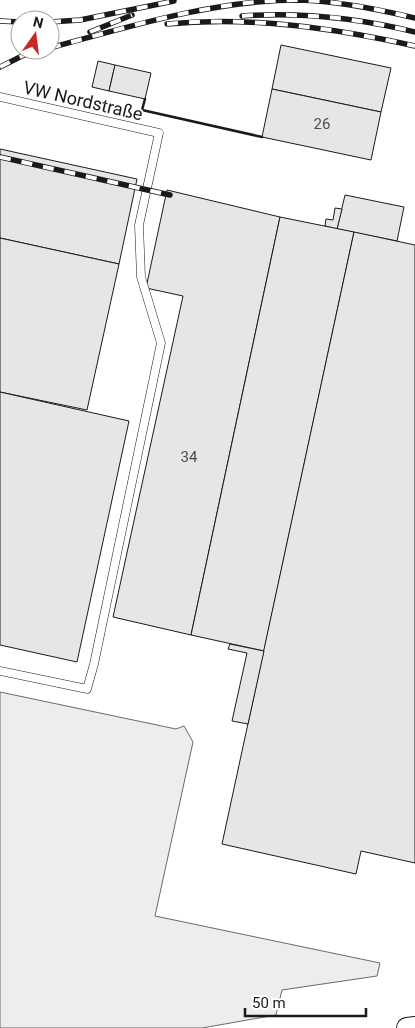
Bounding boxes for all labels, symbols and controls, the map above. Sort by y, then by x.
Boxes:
north arrow [10,10,60,60]
text: N [31,13,45,31]
street label: VW Nordstraße [21,77,145,124]
house number: 26 [314,115,330,133]
house number: 34 [181,448,198,466]
scale bar [245,986,366,1018]
text: 50 m [252,994,286,1012]

